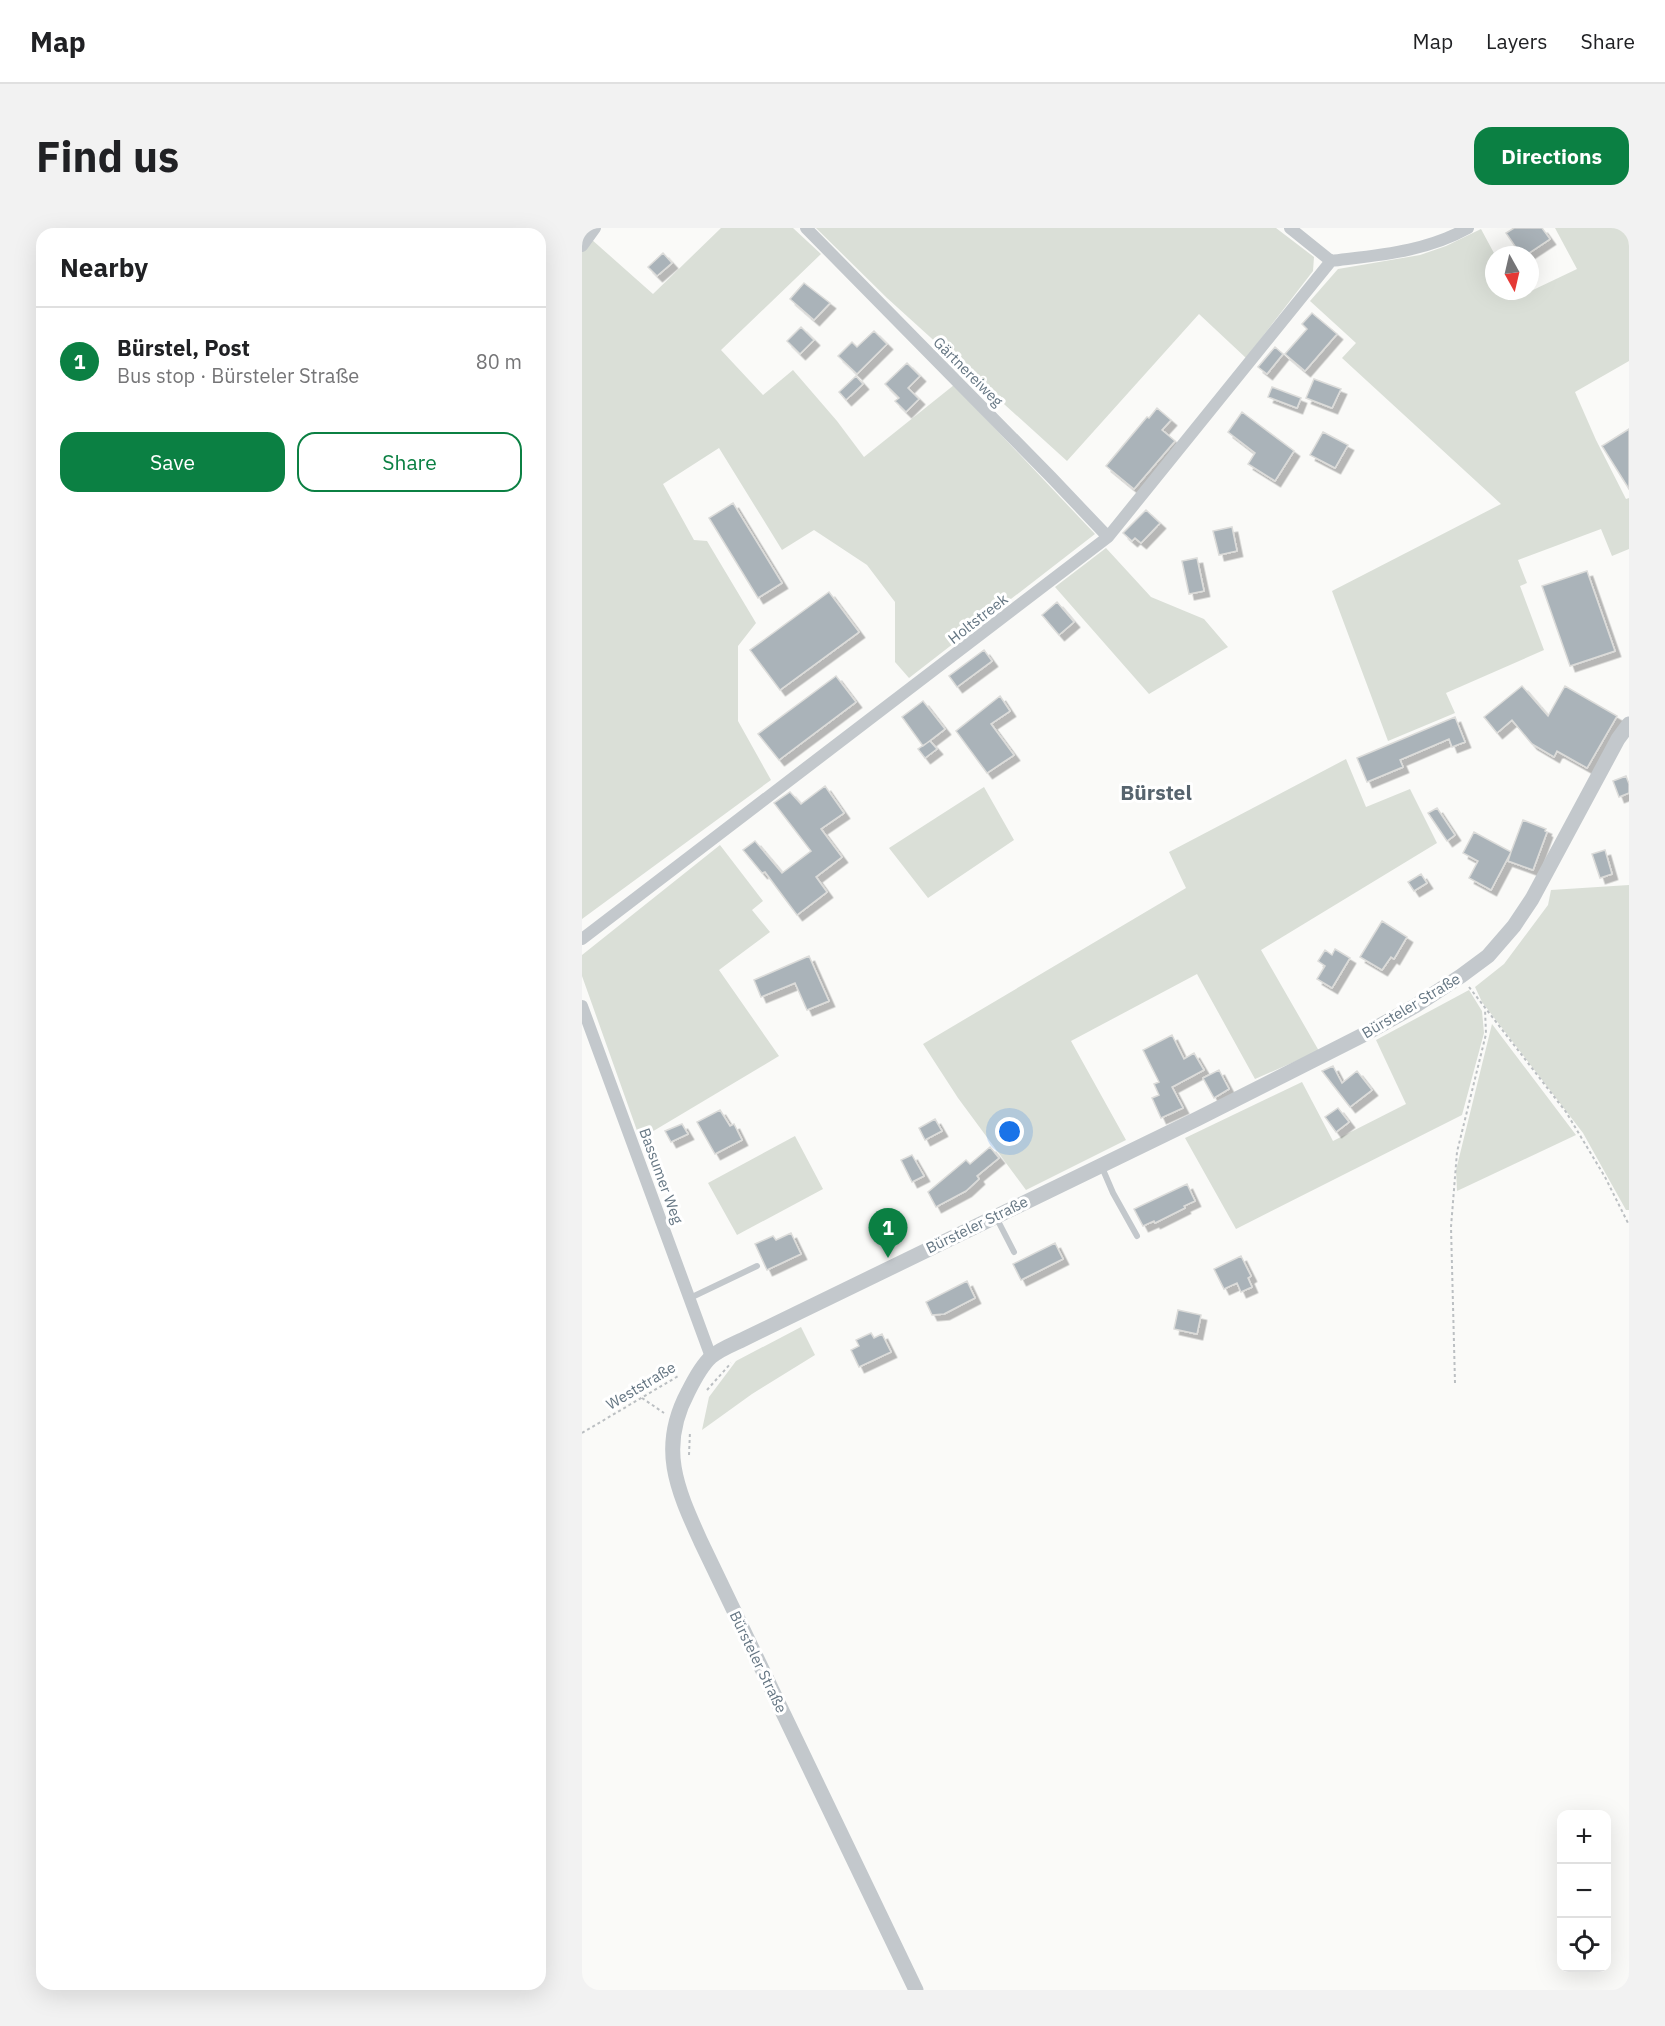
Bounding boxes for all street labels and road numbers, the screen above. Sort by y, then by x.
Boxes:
street label: Gärtnereiweg [929,333,1007,411]
street label: Holtstreek [944,589,1011,648]
street label: Bürsteler Straße [1358,969,1463,1042]
street label: Bassumer Weg [635,1125,688,1226]
street label: Bürsteler Straße [923,1192,1031,1257]
street label: Weststraße [603,1357,679,1414]
street label: Bürsteler Straße [726,1608,791,1716]

